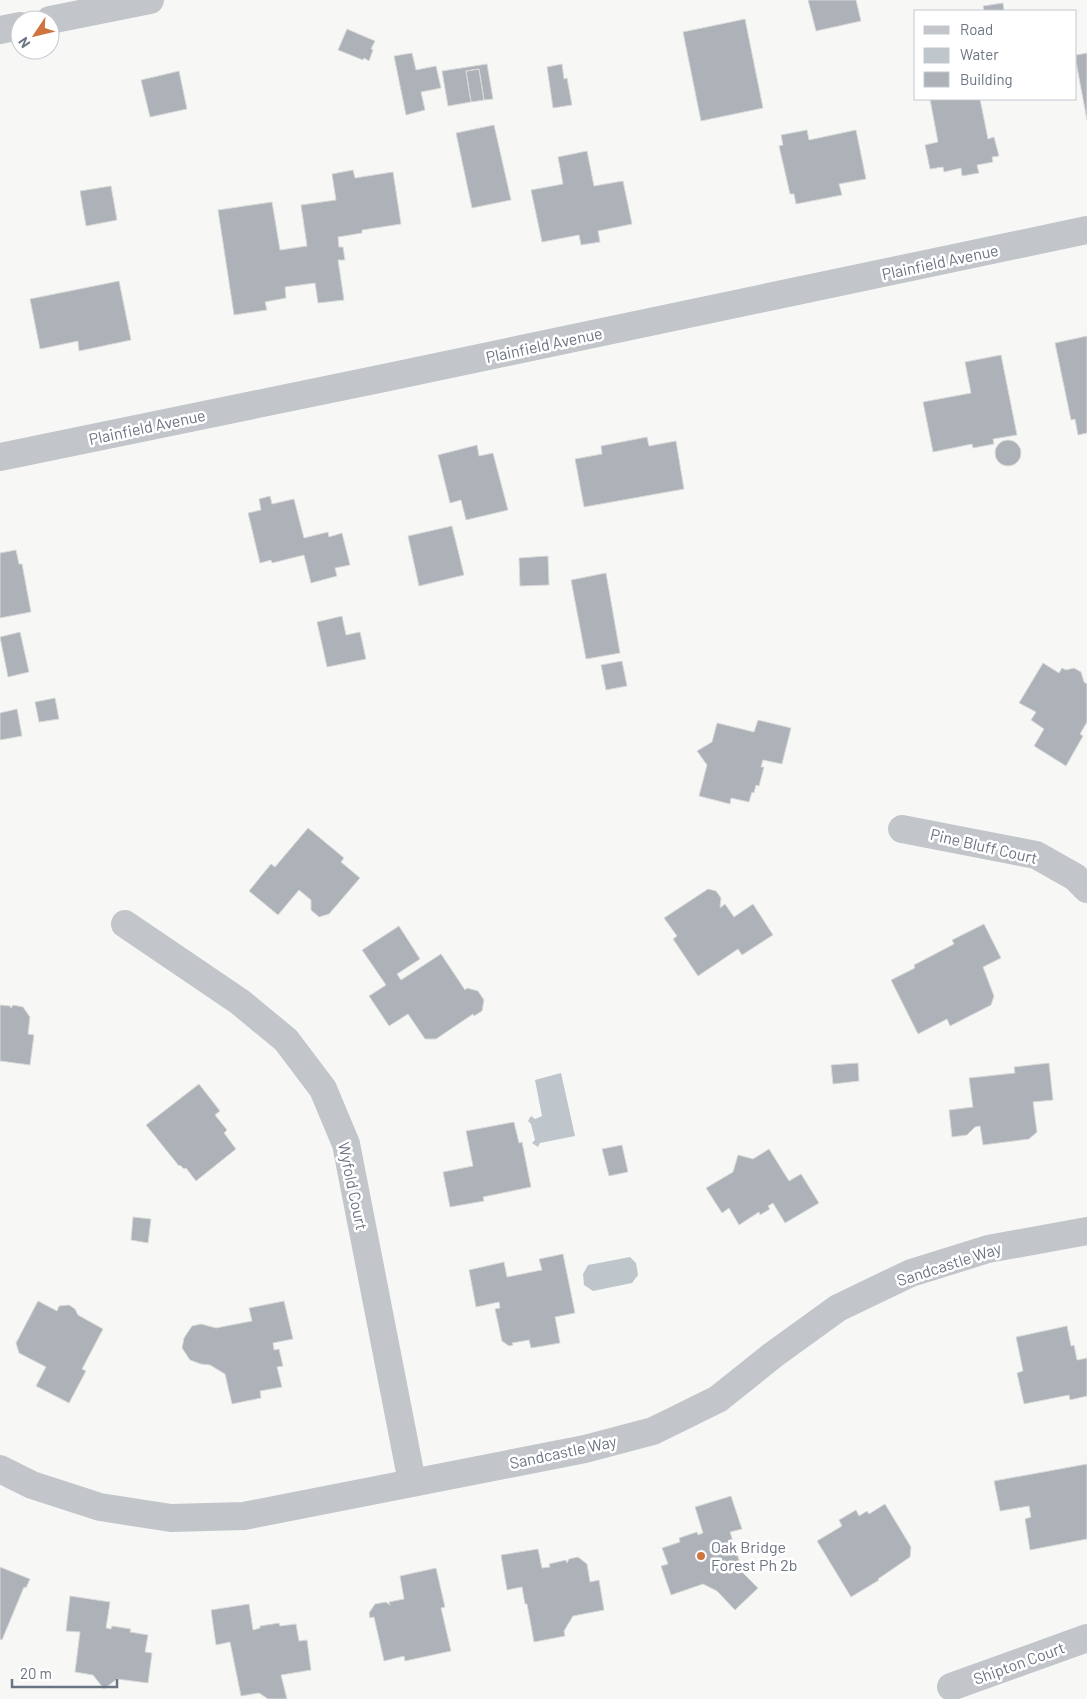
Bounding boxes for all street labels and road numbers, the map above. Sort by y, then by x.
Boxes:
street label: Plainfield Avenue [880,240,1000,283]
street label: Plainfield Avenue [484,323,604,366]
street label: Plainfield Avenue [87,405,207,448]
street label: Pine Bluff Court [929,824,1040,867]
street label: Wyfold Court [335,1140,372,1232]
street label: Sandcastle Way [894,1237,1004,1289]
street label: Sandcastle Way [508,1431,619,1472]
street label: Shipton Court [971,1637,1067,1688]

